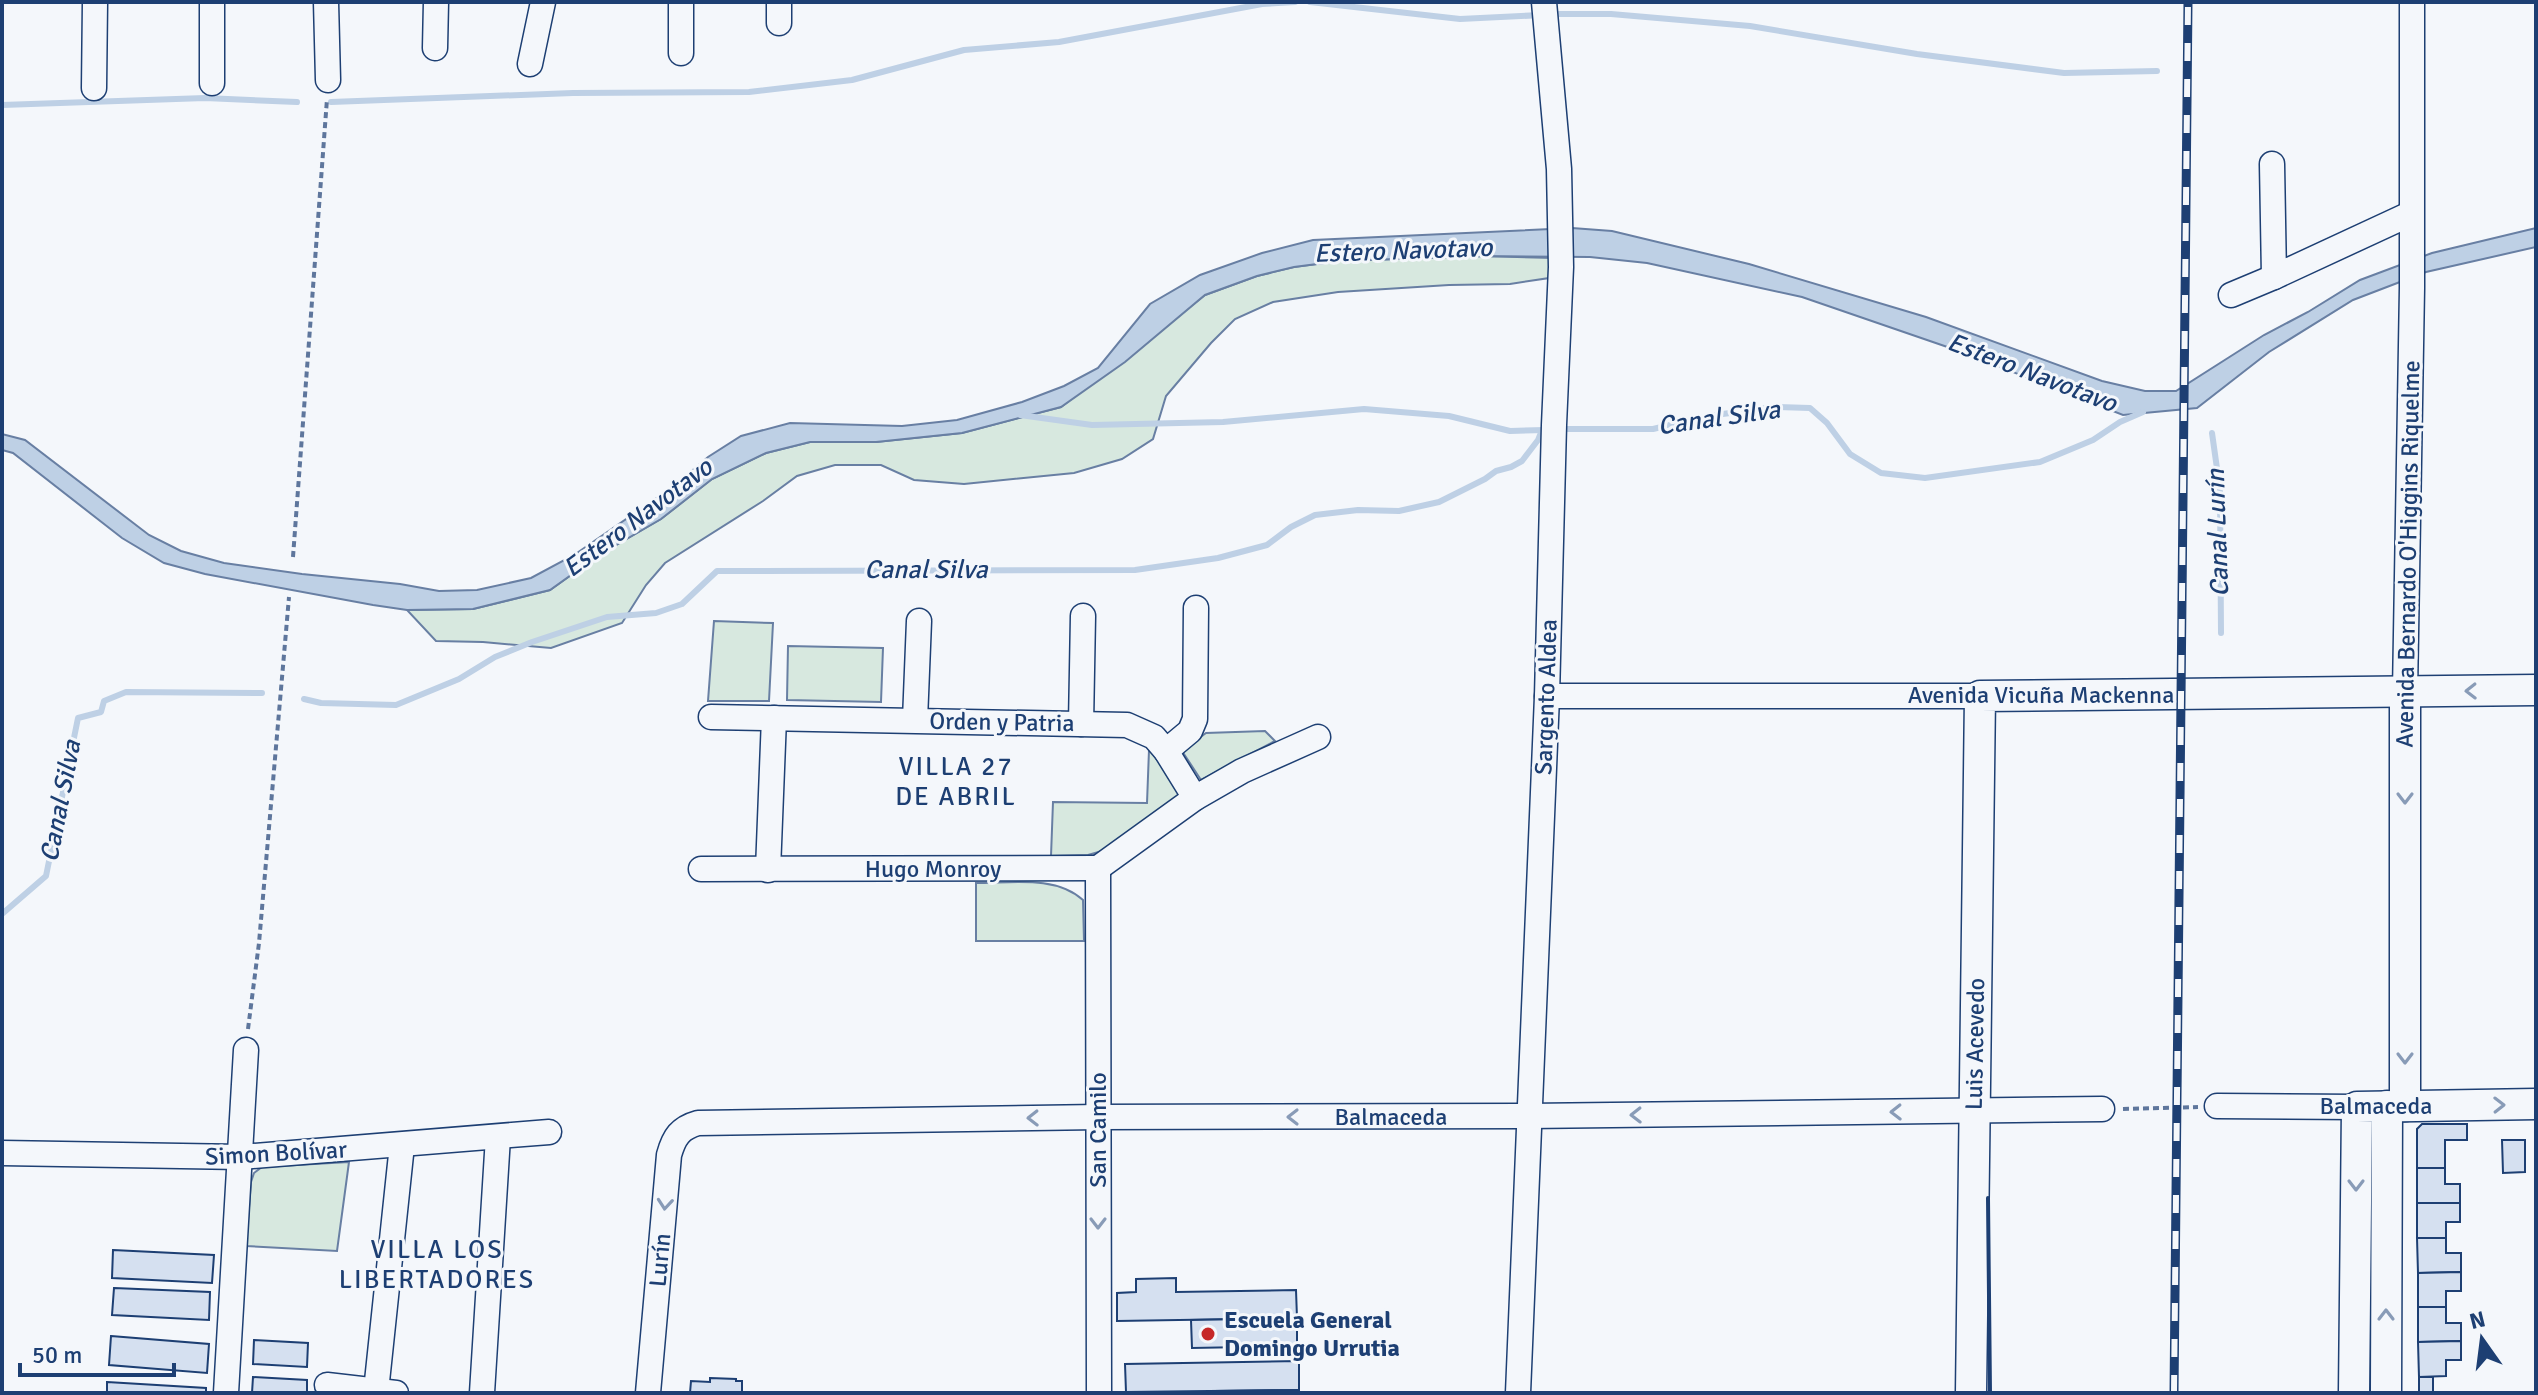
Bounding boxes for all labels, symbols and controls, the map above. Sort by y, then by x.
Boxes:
water label: Estero Navotavo [1313,232,1494,270]
water label: Estero Navotavo [1943,326,2122,420]
street label: Avenida Bernardo O'Higgins Riquelme [2390,360,2426,748]
water label: Canal Silva [1656,393,1783,442]
water label: Estero Navotavo [557,451,720,584]
water label: Canal Lurín [2200,468,2236,597]
water label: Canal Silva [864,554,988,586]
street label: Sargento Aldea [1528,618,1564,776]
street label: Avenida Vicuña Mackenna [1908,680,2174,710]
one-way arrow [2464,682,2477,700]
street label: Orden y Patria [929,706,1075,738]
water label: Canal Silva [34,737,89,865]
district label: VILLA 27 DE ABRIL [895,751,1017,813]
one-way arrow [2396,792,2414,805]
street label: Hugo Monroy [865,854,1001,884]
street label: Luis Acevedo [1959,978,1991,1110]
one-way arrow [2396,1052,2414,1065]
street label: San Camilo [1083,1072,1113,1188]
street label: Balmaceda [2319,1091,2433,1121]
one-way arrow [2493,1096,2506,1114]
street label: Balmaceda [1334,1102,1448,1132]
one-way arrow [1889,1103,1902,1121]
one-way arrow [1629,1106,1642,1124]
one-way arrow [1286,1108,1299,1126]
one-way arrow [1026,1109,1039,1127]
street label: Simon Bolívar [204,1134,348,1172]
one-way arrow [2347,1179,2365,1192]
one-way arrow [657,1198,674,1211]
one-way arrow [1089,1217,1107,1230]
street label: Lurín [643,1232,677,1288]
district label: VILLA LOS LIBERTADORES [339,1234,535,1296]
north arrow [2442,1299,2522,1379]
place label: Escuela General Domingo Urrutia [1224,1305,1400,1363]
text: N [2467,1305,2488,1335]
one-way arrow [2377,1308,2395,1321]
marker: Escuela General Domingo Urrutia [1199,1325,1217,1343]
scale bar [20,1327,174,1377]
text: 50 m [32,1340,82,1370]

